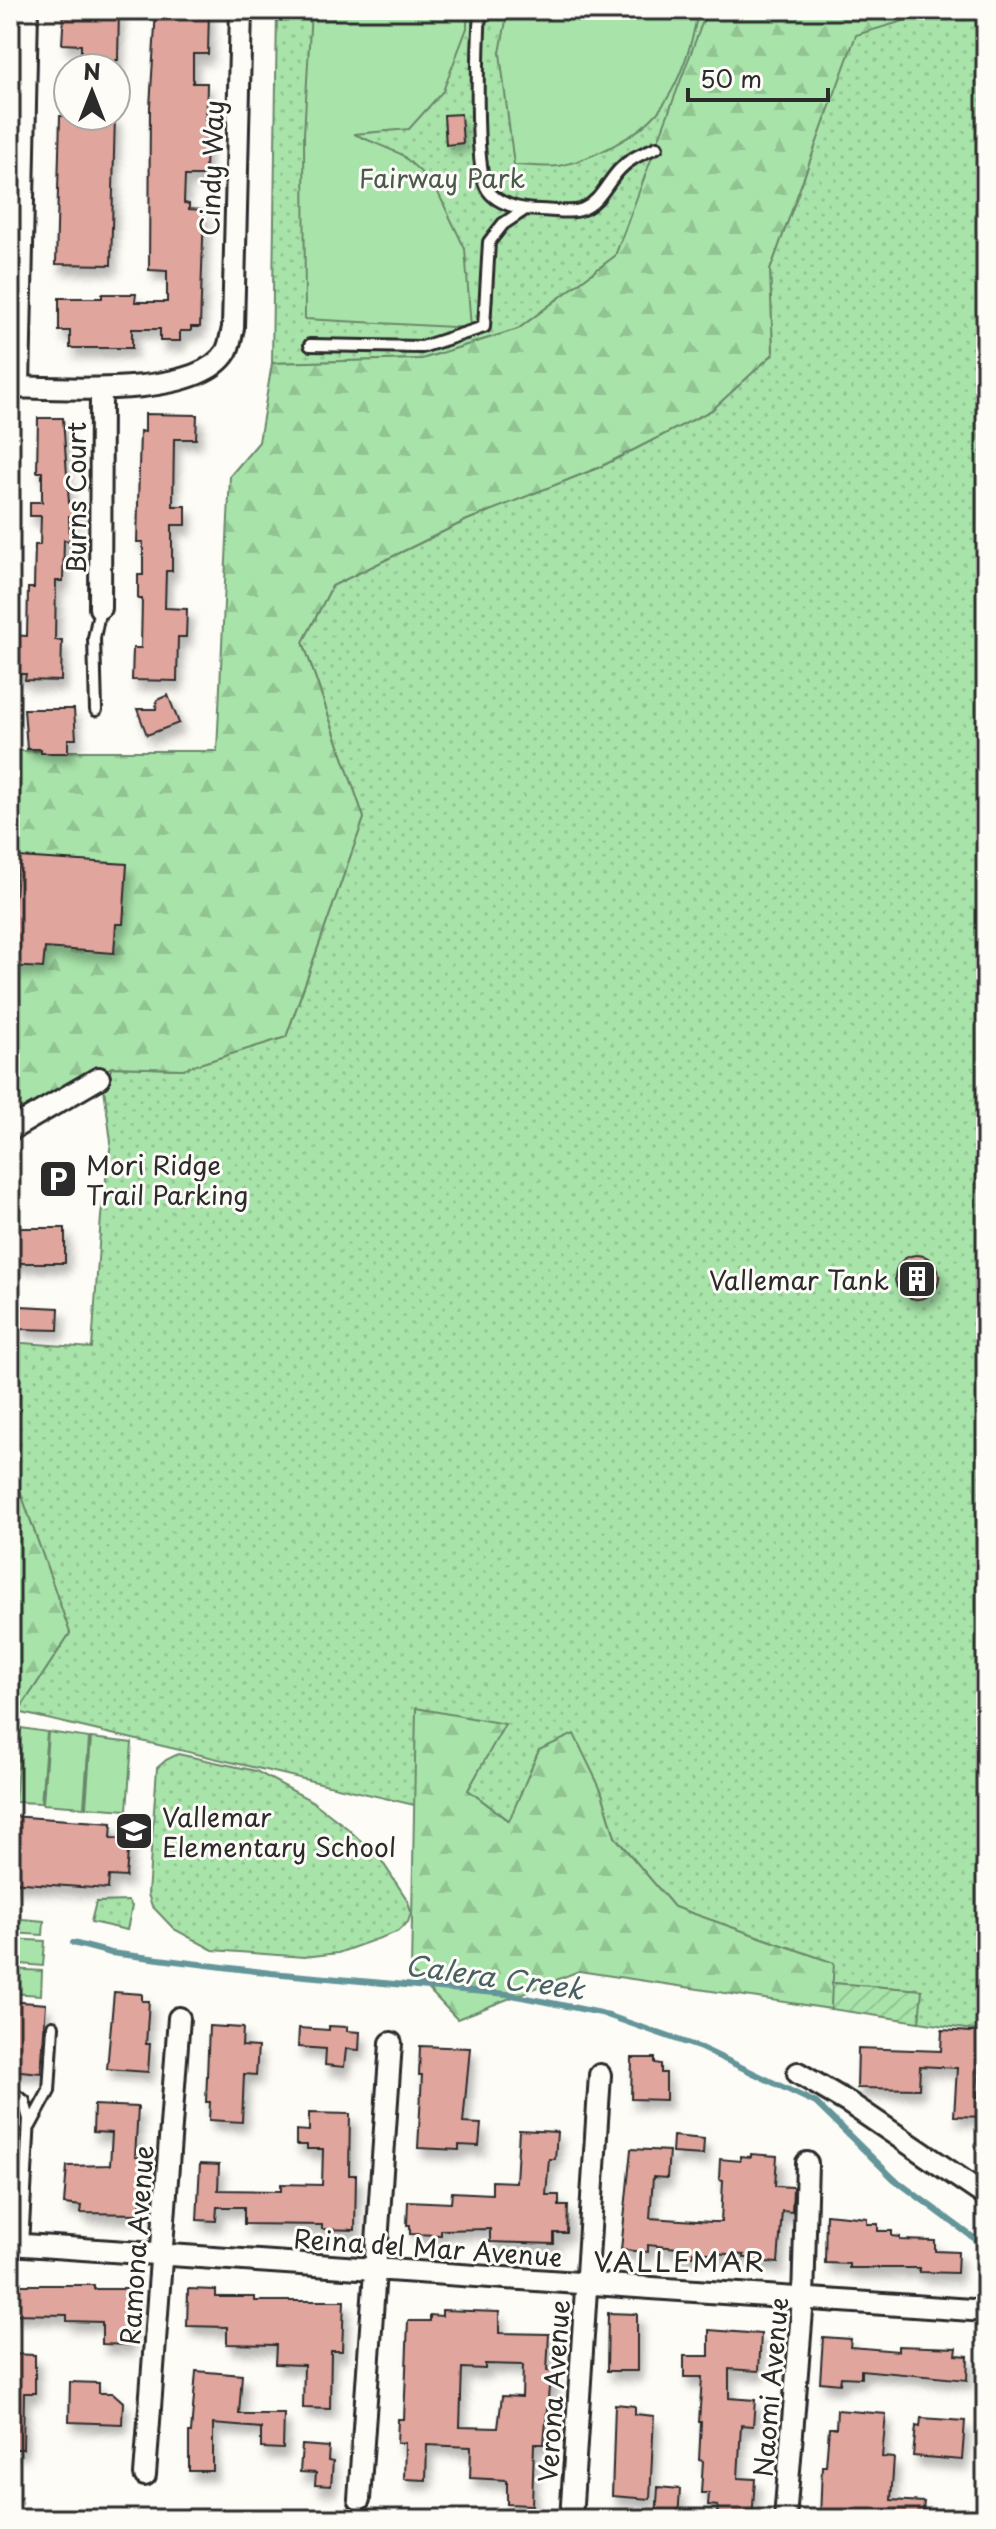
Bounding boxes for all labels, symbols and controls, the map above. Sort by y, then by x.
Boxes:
north arrow [52,52,132,132]
scale bar [688,52,828,102]
text: N [83,54,101,87]
text: 50 m [700,60,762,96]
street label: Cindy Way [189,99,233,237]
park label: Fairway Park [359,158,525,197]
street label: Burns Court [56,422,95,574]
place label: Mori Ridge Trail Parking [86,1145,248,1214]
parking icon: Mori Ridge Trail Parking [37,1158,79,1200]
building icon: Vallemar Tank [896,1258,938,1300]
place label: Vallemar Tank [709,1260,889,1299]
place label: Vallemar Elementary School [162,1797,396,1866]
school or university icon: Vallemar Elementary School [113,1810,155,1852]
water label: Calera Creek [403,1942,589,2010]
street label: Ramona Avenue [110,2144,162,2346]
street label: Reina del Mar Avenue [292,2218,564,2276]
district label: VALLEMAR [593,2239,767,2282]
street label: Naomi Avenue [743,2296,797,2478]
street label: Verona Avenue [527,2298,579,2484]

